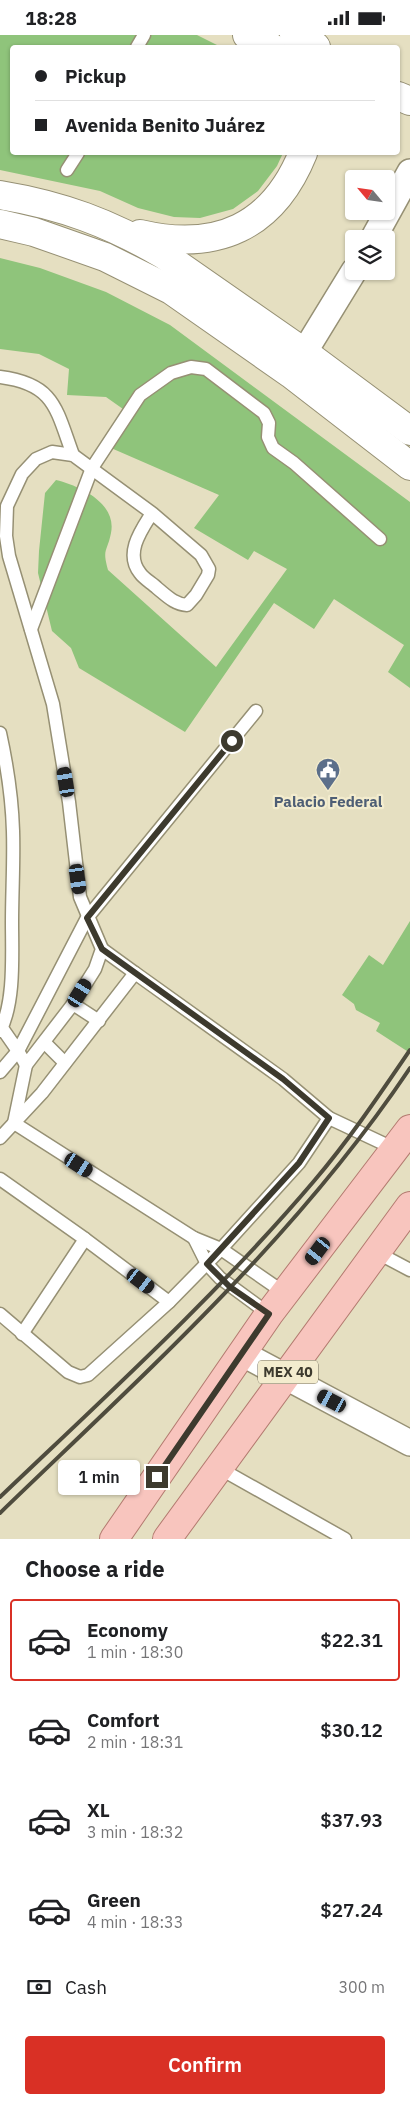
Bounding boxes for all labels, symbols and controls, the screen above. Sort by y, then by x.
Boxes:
text: 18:28 [25,6,77,30]
text: Pickup [65,64,126,88]
text: Avenida Benito Juárez [65,113,265,137]
north arrow [345,170,395,220]
map controls [345,170,395,280]
button: layers [345,230,395,280]
route start [221,730,243,752]
public building icon: Palacio Federal [315,757,341,791]
car [56,766,75,798]
place label: Palacio Federal [274,792,383,811]
car [68,863,87,895]
car [65,976,94,1010]
car [62,1151,95,1179]
car [302,1235,333,1267]
car [124,1266,157,1296]
road number: MEX 40 [258,1360,318,1383]
car [315,1387,348,1415]
callout: 1 min [57,1459,140,1495]
route end [146,1466,168,1488]
text: 1 min [78,1467,120,1487]
text: Choose a ride [25,1554,165,1583]
icon: car [27,1618,72,1663]
text: Economy [87,1618,168,1642]
text: $22.31 [320,1628,383,1652]
text: 1 min · 18:30 [87,1642,183,1662]
icon: car [27,1708,72,1753]
text: Comfort [87,1708,160,1732]
text: $30.12 [320,1718,383,1742]
text: 2 min · 18:31 [87,1732,183,1752]
icon: car [27,1798,72,1843]
text: XL [87,1798,110,1822]
text: $37.93 [320,1808,383,1832]
text: 3 min · 18:32 [87,1822,183,1842]
icon: car [27,1888,72,1933]
text: Green [87,1888,141,1912]
text: $27.24 [320,1898,383,1922]
text: 4 min · 18:33 [87,1912,183,1932]
icon: cash [25,1973,53,2001]
text: Cash [65,1975,107,1999]
text: 300 m [338,1977,385,1997]
button: Confirm [25,2036,385,2094]

